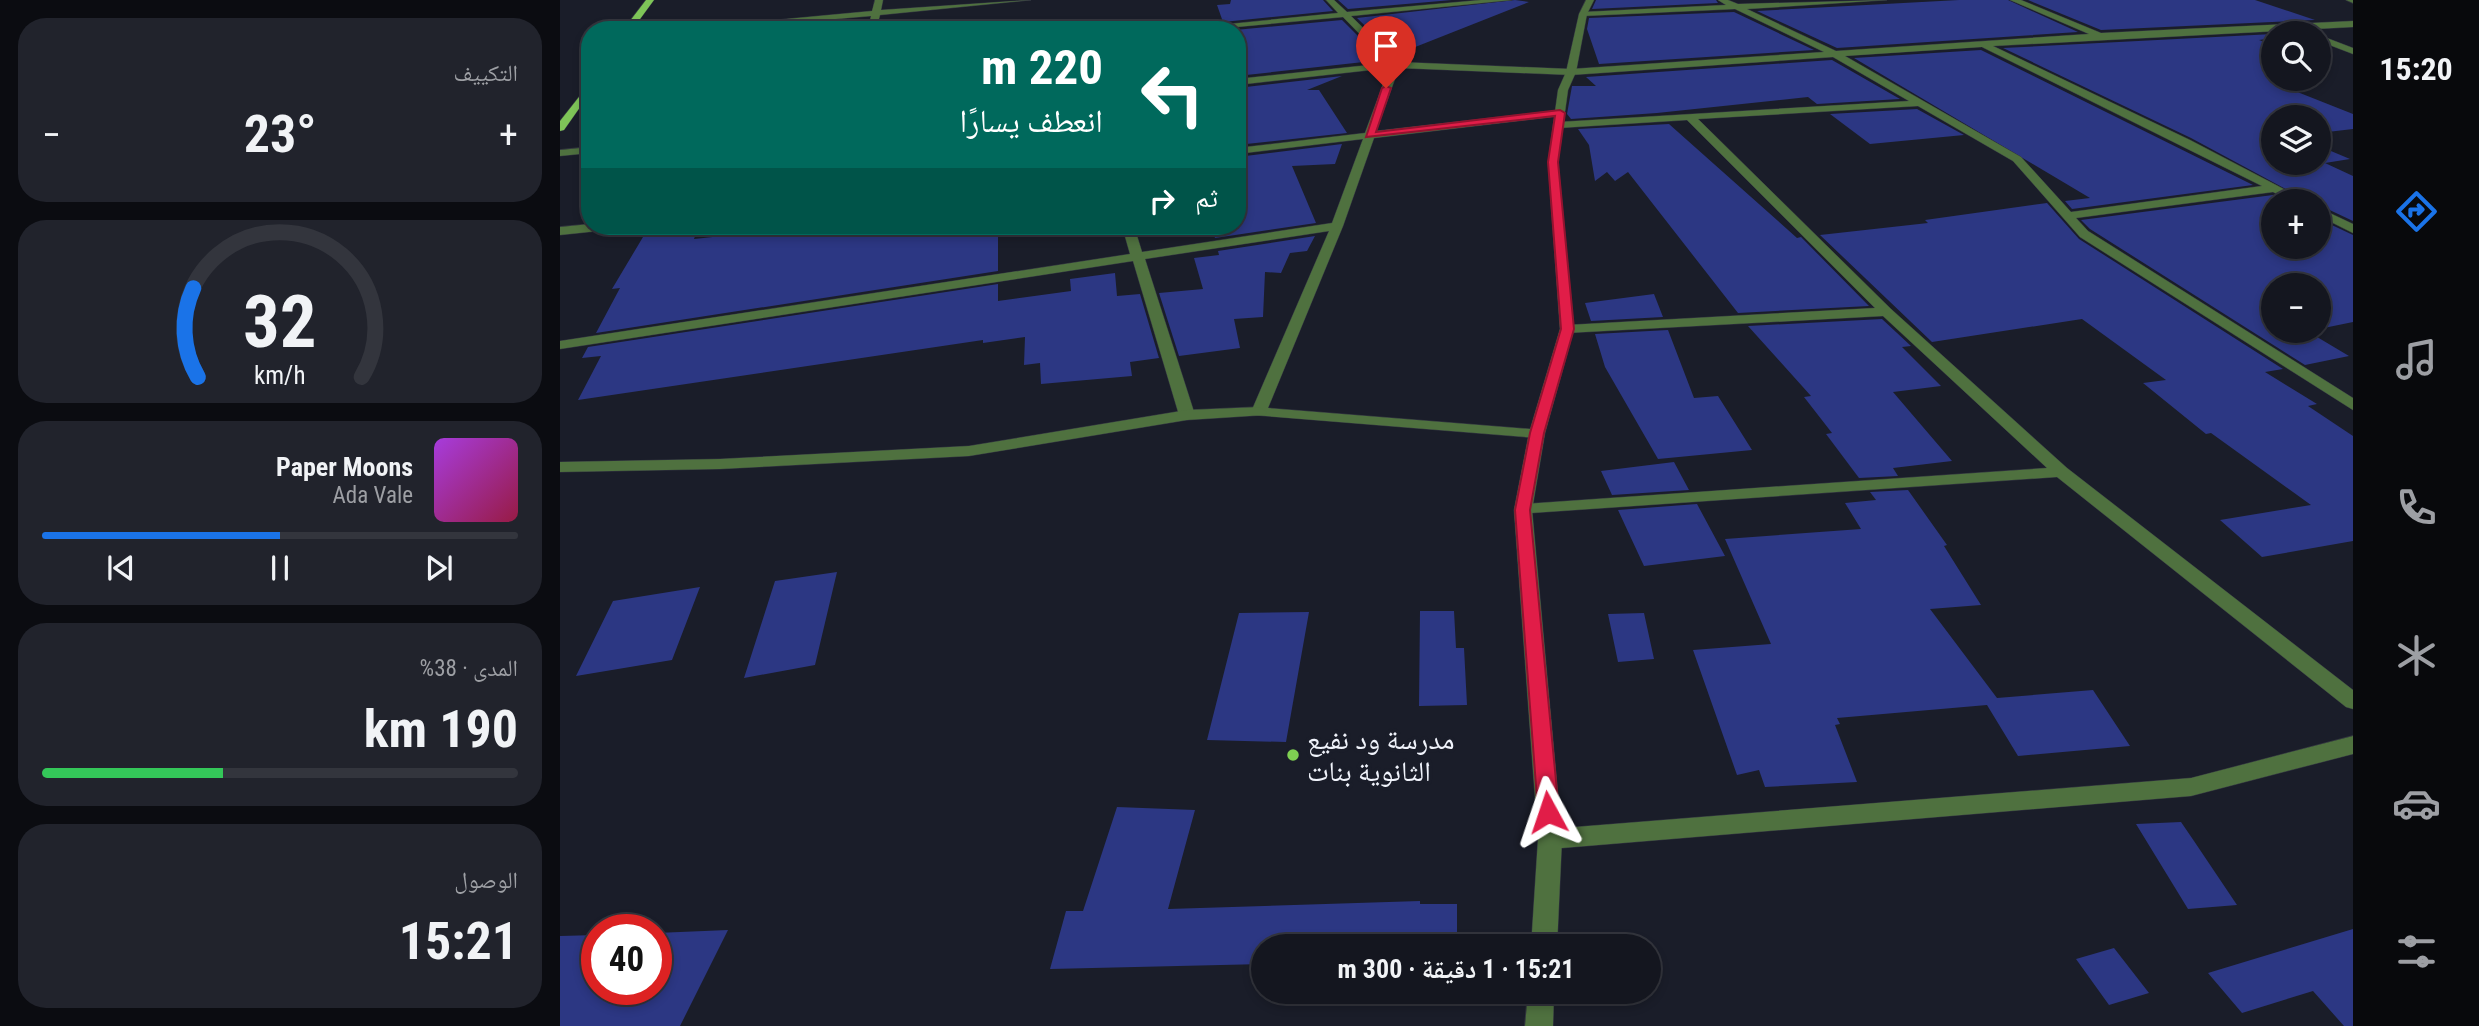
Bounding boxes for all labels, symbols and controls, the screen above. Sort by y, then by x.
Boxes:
pin [1356,16,1416,88]
map controls [2261,21,2331,343]
button: search [2261,21,2331,91]
icon: arrive [1367,27,1405,65]
text: 220 m [981,39,1103,96]
icon: left [1127,49,1218,140]
text: 15:20 [2379,50,2453,88]
text: التكييف [453,60,518,87]
text: انعطف يسارًا [959,102,1103,140]
text: 23° [244,104,316,165]
button: layers [2261,105,2331,175]
text: − [42,113,61,157]
text: + [499,113,518,157]
icon: right [1143,182,1181,220]
text: ثم [1195,183,1218,213]
icon: directions [2392,187,2441,236]
button: + [2261,189,2331,259]
button: − [2261,273,2331,343]
text: 32 [243,280,317,366]
icon: music [2392,335,2441,384]
text: km/h [254,361,306,390]
text: Paper Moons [276,452,413,482]
text: Ada Vale [333,482,413,509]
icon: phone [2392,483,2441,532]
icon: previous [102,549,140,587]
icon: pause [261,549,299,587]
icon: next [420,549,458,587]
icon: climate [2392,631,2441,680]
text: المدى · 38% [420,655,518,682]
text: 190 km [364,699,518,760]
place label: مدرسة ود نفيع الثانوية بنات [1307,723,1454,788]
marker: مدرسة ود نفيع الثانوية بنات [1285,747,1301,763]
position arrow [1511,775,1585,849]
icon: car [2392,779,2441,828]
text: الوصول [454,867,518,894]
text: 15:21 [399,911,518,972]
speed limit sign: 40 [581,914,672,1005]
icon: filters [2392,927,2441,976]
text: 15:21 · 1 دقيقة · 300 m [1338,954,1574,984]

